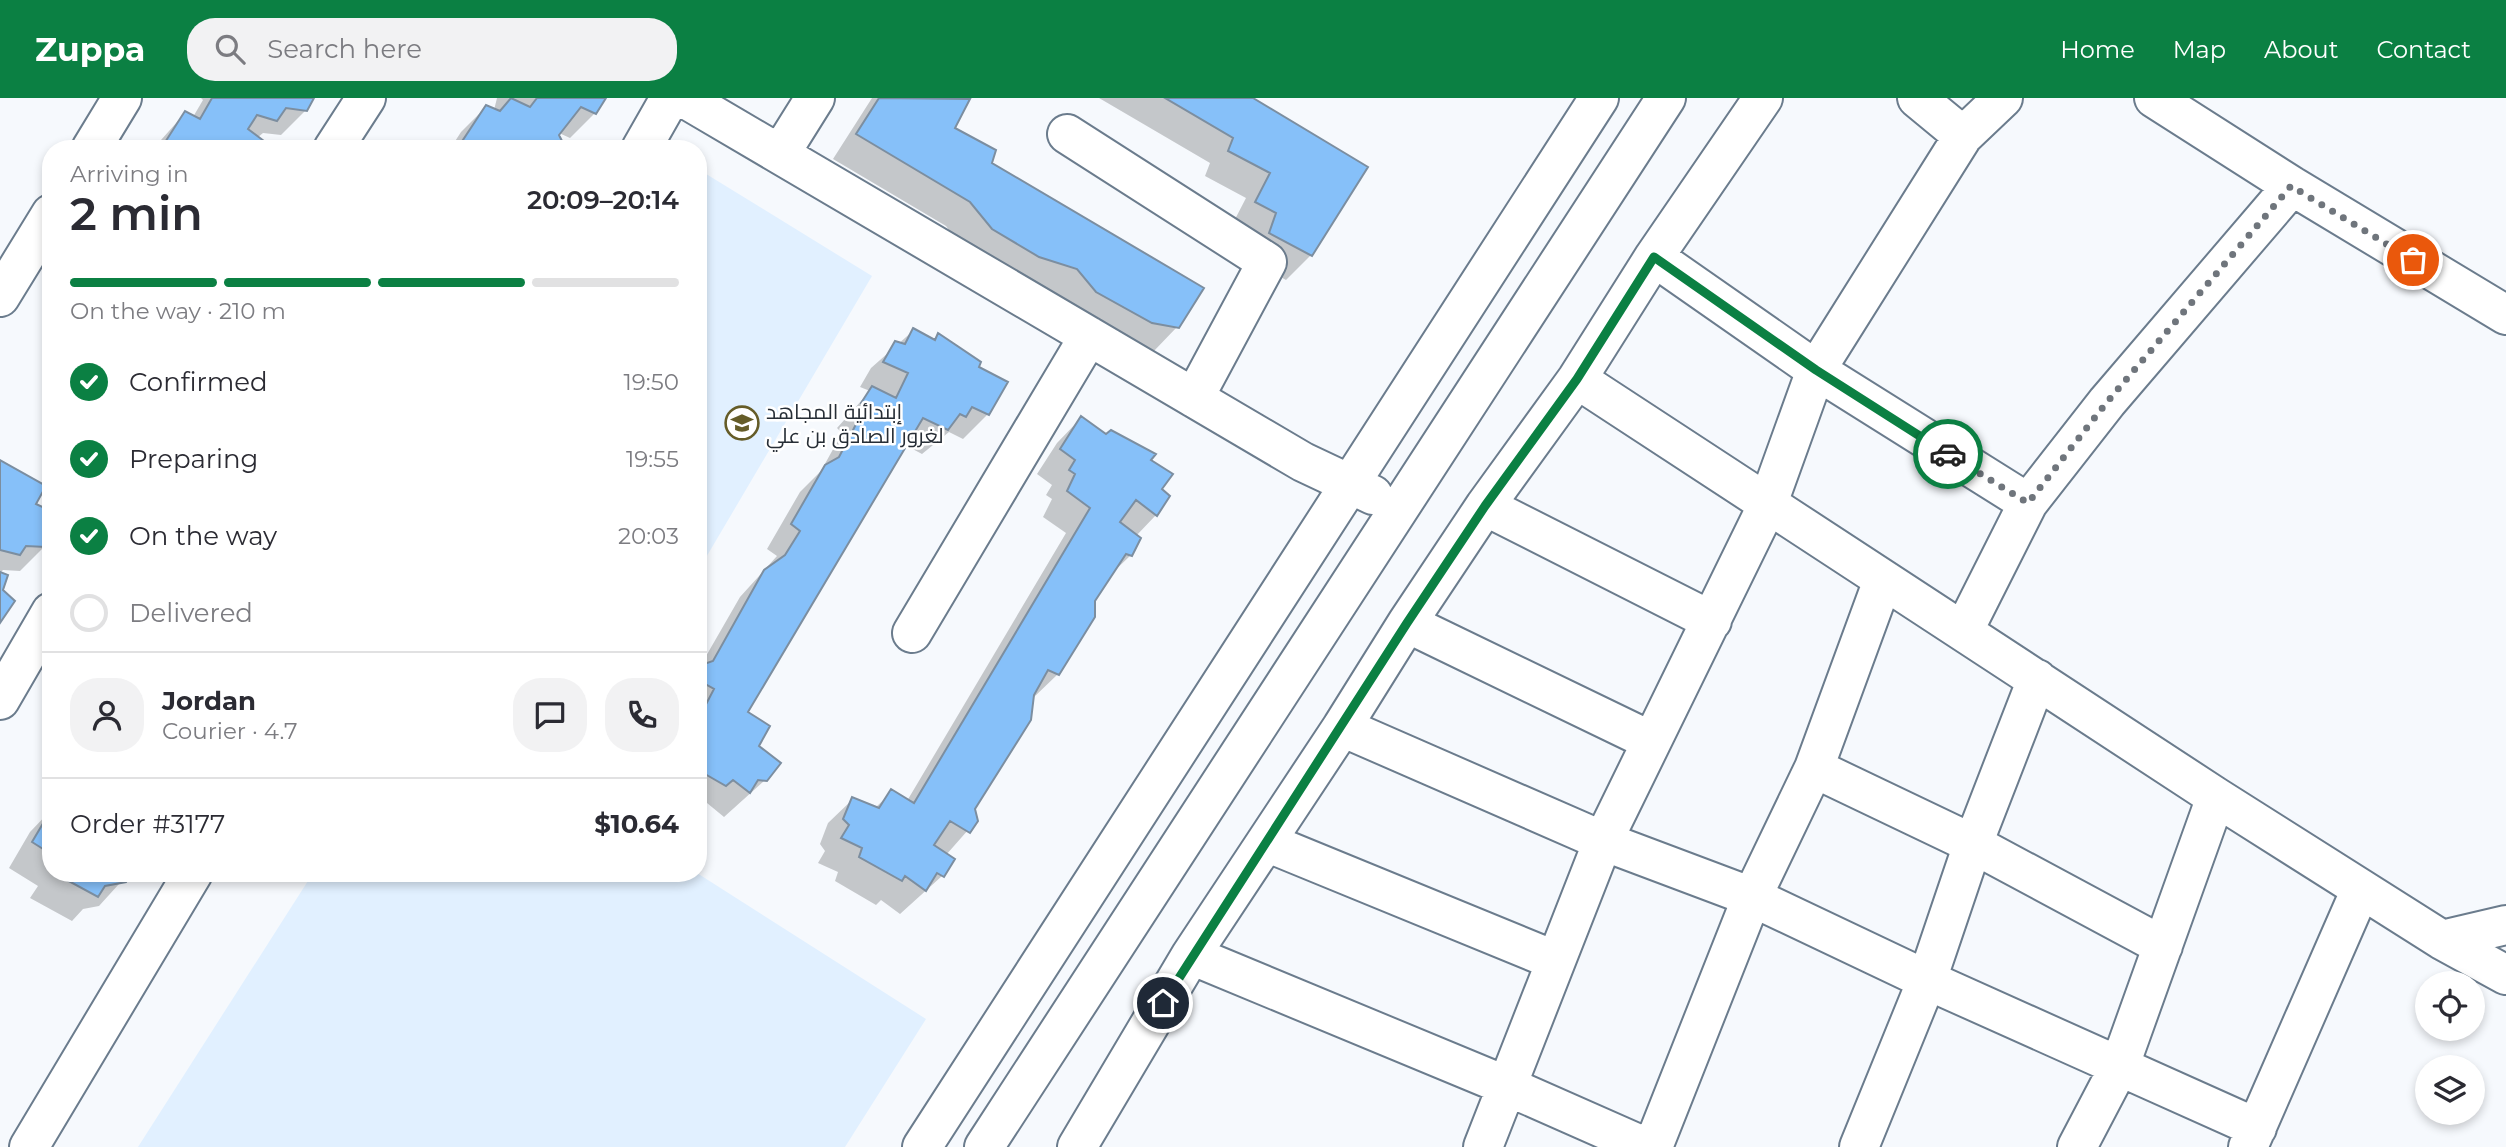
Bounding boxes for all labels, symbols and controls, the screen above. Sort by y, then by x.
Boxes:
search box [187,18,677,81]
text: Zuppa [35,29,145,69]
icon: search [211,30,249,68]
text: Search here [267,33,422,65]
text: Home [2060,35,2135,64]
text: Map [2173,35,2226,64]
text: About [2264,35,2338,64]
text: Contact [2376,35,2471,64]
text: Arriving in [70,160,189,188]
text: 20:09–20:14 [527,184,679,216]
text: 2 min [70,185,203,242]
pin [2383,230,2443,290]
icon: bag [2394,241,2432,279]
text: On the way · 210 m [70,297,286,325]
icon: check [70,363,108,401]
text: Confirmed [129,366,268,398]
text: 19:50 [624,368,679,396]
place label: إبتدائية المجاهد لغرور الصادق بن علي [766,399,944,452]
school or university icon: إبتدائية المجاهد لغرور الصادق بن علي [723,404,761,442]
courier [1913,419,1983,489]
icon: car [1929,435,1967,473]
icon: check [70,440,108,478]
text: Preparing [129,443,258,475]
text: 19:55 [626,445,679,473]
icon: check [70,517,108,555]
text: On the way [129,520,277,552]
text: 20:03 [618,522,679,550]
text: Delivered [129,597,253,629]
button: person [70,678,144,752]
button: chat [513,678,587,752]
button: phone [605,678,679,752]
text: Jordan [162,685,256,717]
text: Courier · 4.7 [162,717,298,745]
text: Order #3177 [70,808,225,840]
text: $10.64 [594,808,679,840]
map controls [2415,971,2485,1125]
button: locate [2415,971,2485,1041]
pin [1133,973,1193,1033]
icon: home [1144,984,1182,1022]
button: layers [2415,1055,2485,1125]

